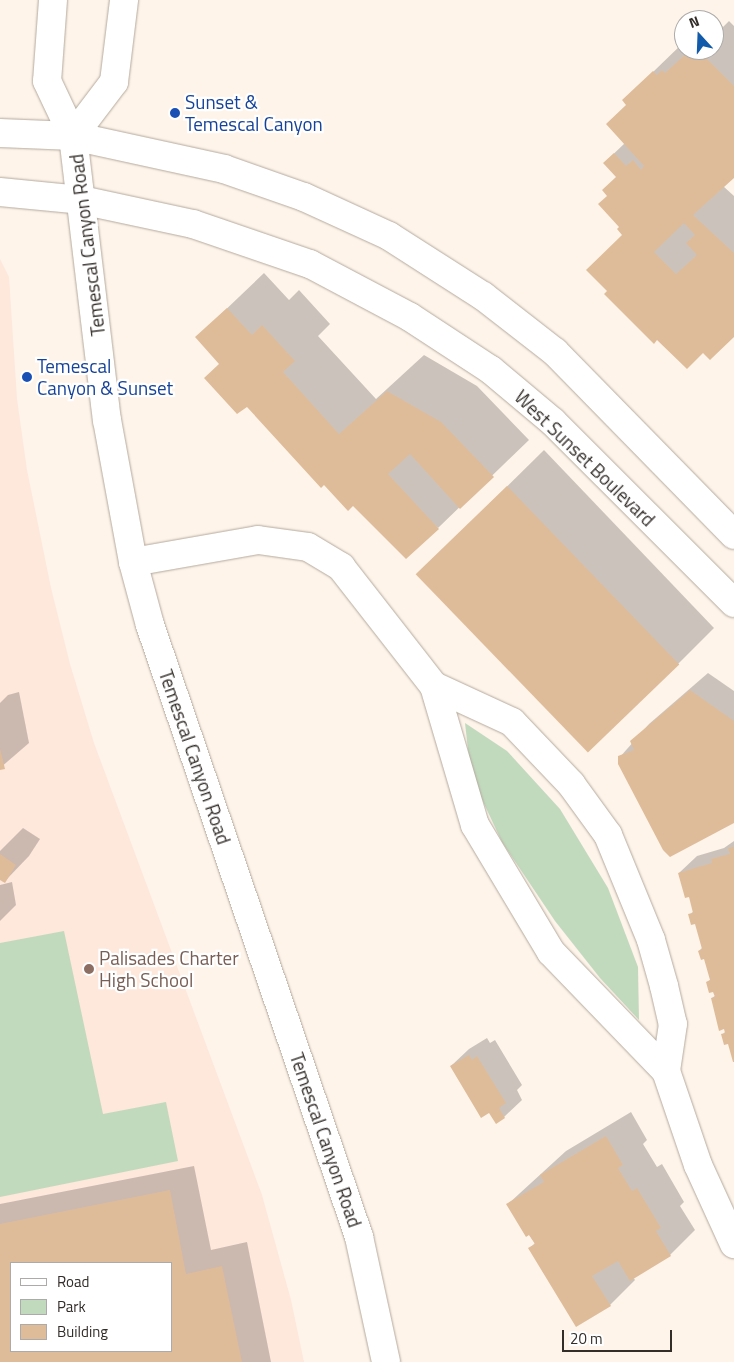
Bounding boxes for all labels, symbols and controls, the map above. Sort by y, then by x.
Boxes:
north arrow [674,10,724,60]
text: N [686,10,702,33]
place label: Sunset & Temescal Canyon [185,91,323,135]
marker: Sunset & Temescal Canyon [169,107,181,119]
street label: Temescal Canyon Road [65,153,109,337]
place label: Temescal Canyon & Sunset [37,355,173,399]
marker: Temescal Canyon & Sunset [21,371,33,383]
street label: West Sunset Boulevard [510,385,660,531]
street label: Temescal Canyon Road [154,667,236,847]
place label: Palisades Charter High School [99,947,239,991]
marker: Palisades Charter High School [83,963,95,975]
street label: Temescal Canyon Road [285,1050,367,1230]
legend [10,1262,172,1352]
text: Road [57,1270,89,1293]
text: Park [57,1295,86,1318]
text: Building [57,1320,108,1343]
scale bar [564,1320,674,1352]
text: 20 m [570,1327,603,1350]

